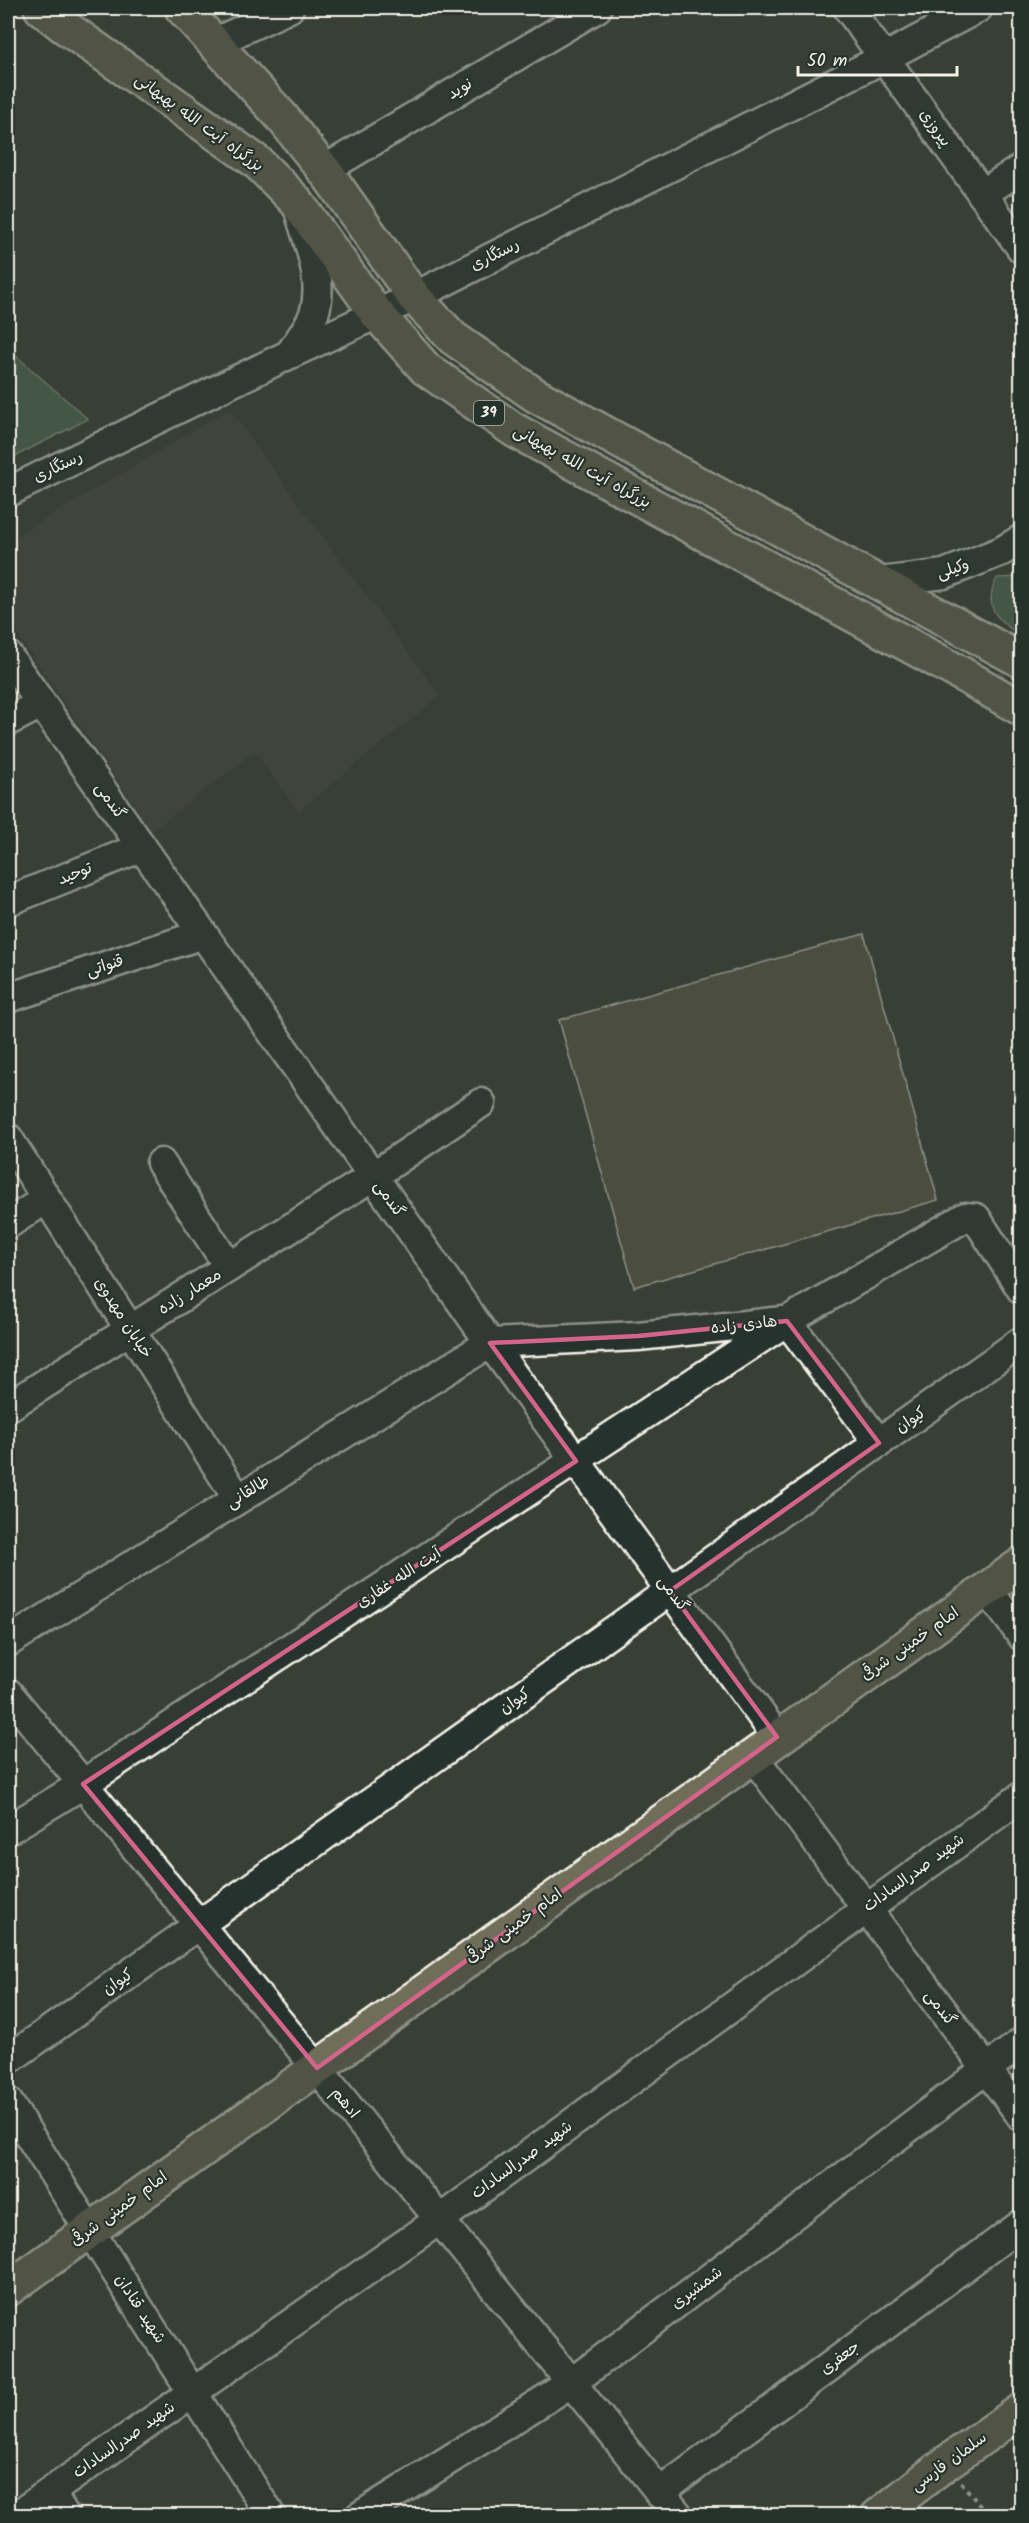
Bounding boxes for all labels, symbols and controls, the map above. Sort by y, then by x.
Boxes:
scale bar [798,39,957,77]
text: 50 m [807,47,847,76]
street label: بزرگراه آیت الله بهبهانی [129,68,269,178]
street label: نوید [443,72,477,106]
street label: پیروزی [913,104,957,152]
street label: رستگاری [466,232,524,278]
road number: 39 [474,401,504,425]
street label: بزرگراه آیت الله بهبهانی [508,419,656,515]
street label: رستگاری [29,444,87,490]
street label: وکیلی [933,552,973,586]
street label: گندمی [88,777,132,825]
street label: توحید [54,856,96,892]
street label: قنواتی [83,948,127,984]
street label: گندمی [367,1175,411,1223]
street label: معمار زاده [153,1263,227,1321]
street label: خیابان مهدوی [87,1272,159,1364]
street label: هادی زاده [709,1309,779,1341]
street label: کیوان [890,1400,932,1440]
street label: طالقانی [221,1469,275,1515]
street label: آیت الله غفاری [352,1541,447,1615]
street label: گندمی [651,1570,695,1618]
street label: امام خمینی شرقی [856,1601,964,1687]
street label: کیوان [494,1681,536,1721]
street label: شهید صدرالسادات [858,1828,970,1918]
street label: امام خمینی شرقی [460,1882,568,1970]
street label: کیوان [97,1962,139,2002]
street label: گندمی [918,1984,962,2032]
street label: ادهم [325,2082,365,2124]
street label: شهید صدرالسادات [466,2115,578,2205]
street label: امام خمینی شرقی [65,2165,173,2253]
street label: شمشیری [666,2260,728,2316]
street label: شهید قنادان [108,2269,172,2349]
street label: جعفری [815,2335,865,2381]
street label: شهید صدرالسادات [68,2395,180,2485]
street label: سلمان فارسی [906,2426,992,2498]

